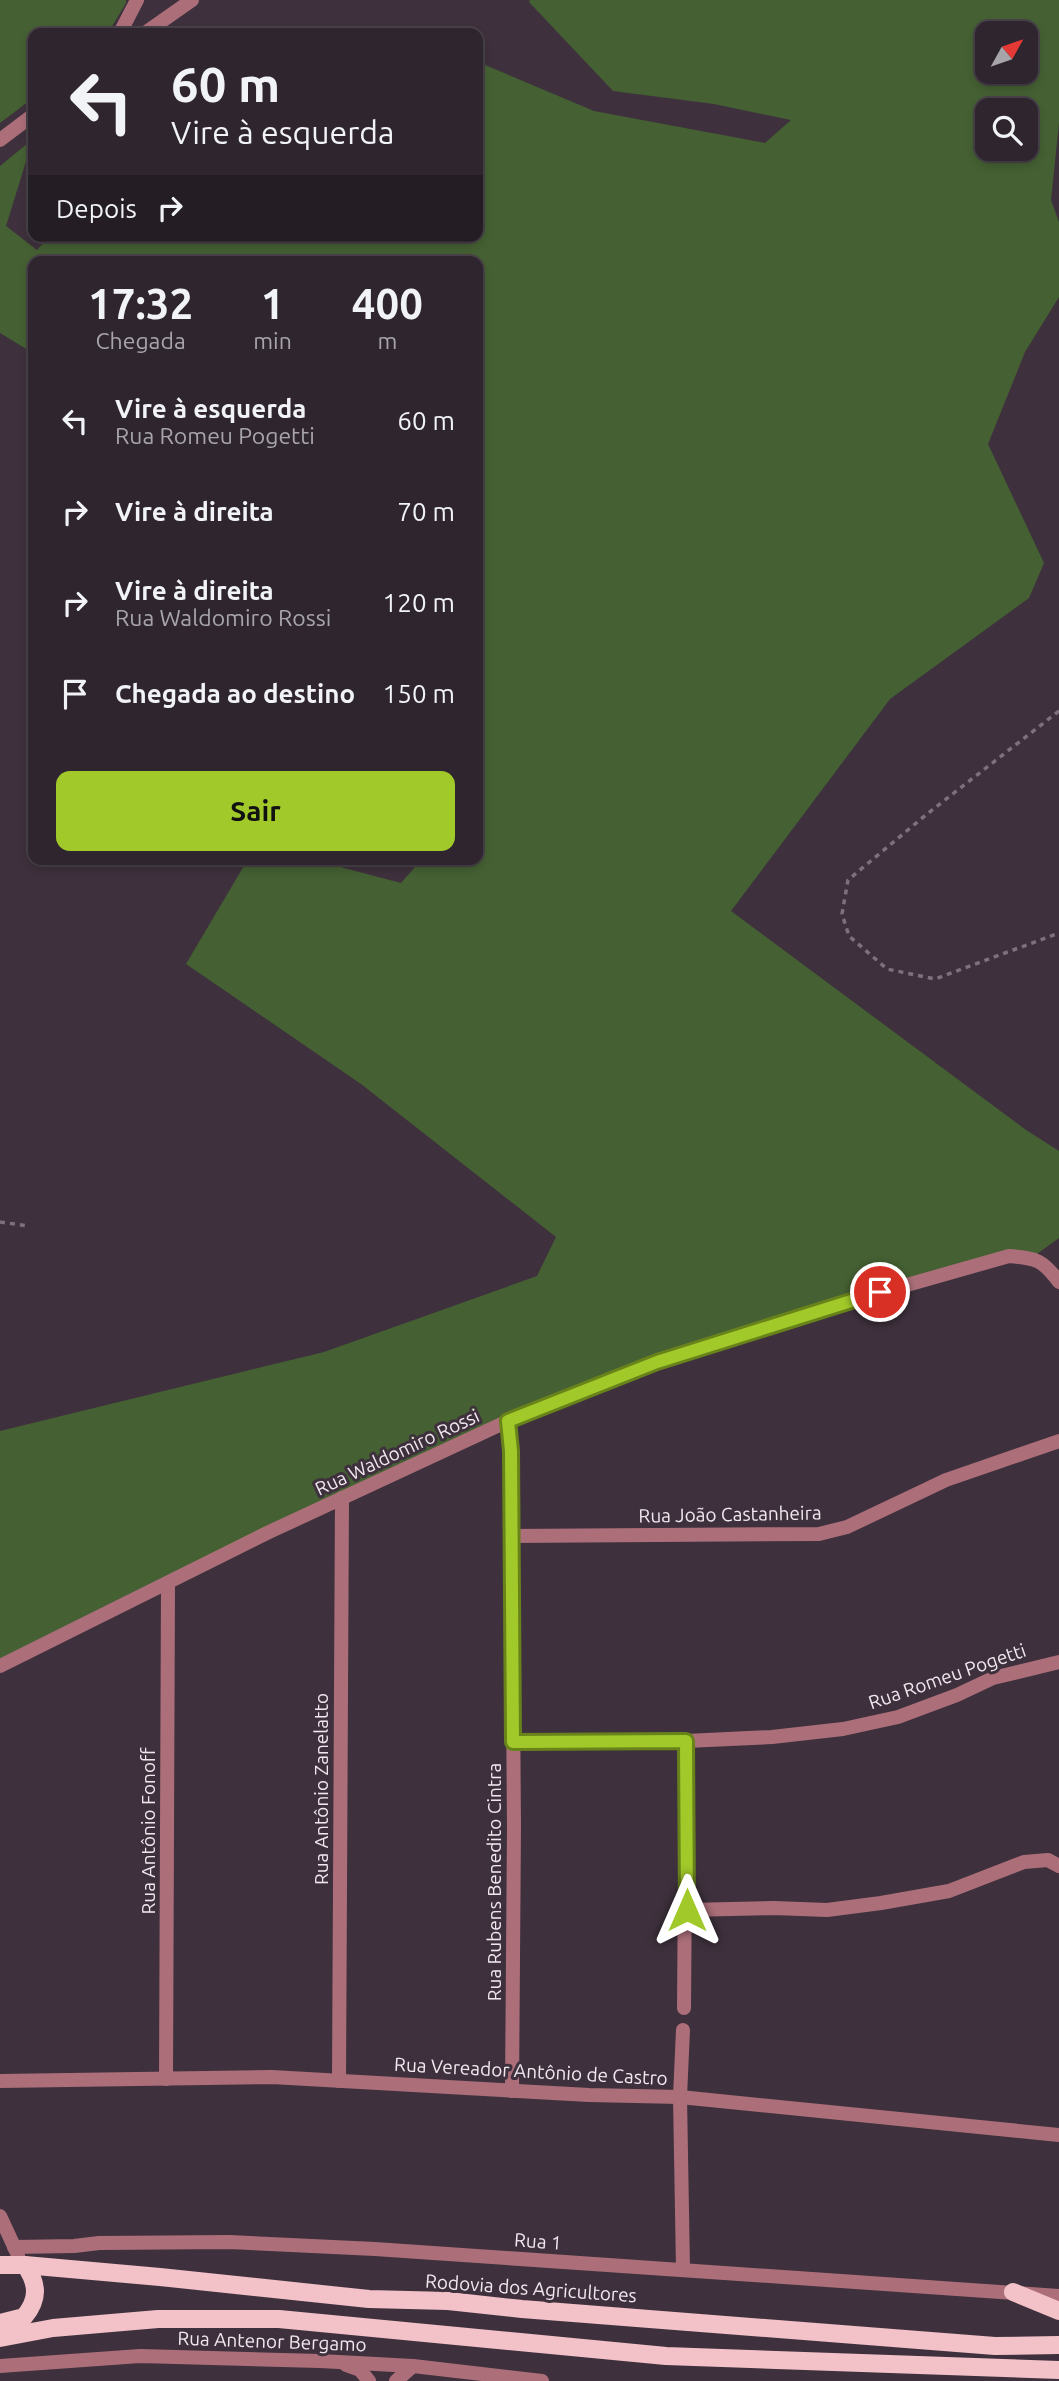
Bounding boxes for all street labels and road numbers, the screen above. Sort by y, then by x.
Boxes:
street label: Rua Waldomiro Rossi [311,1404,483,1500]
street label: Rua João Castanheira [638,1501,822,1527]
street label: Rua Romeu Pogetti [865,1639,1029,1713]
street label: Rua Antônio Zanelatto [310,1693,332,1885]
street label: Rua Antônio Fonoff [137,1747,159,1915]
street label: Rua Rubens Benedito Cintra [483,1763,505,2001]
street label: Rua Vereador Antônio de Castro [394,2053,668,2089]
street label: Rua 1 [514,2228,562,2254]
street label: Rodovia dos Agricultores [424,2270,638,2306]
street label: Rua Antenor Bergamo [177,2327,367,2355]

